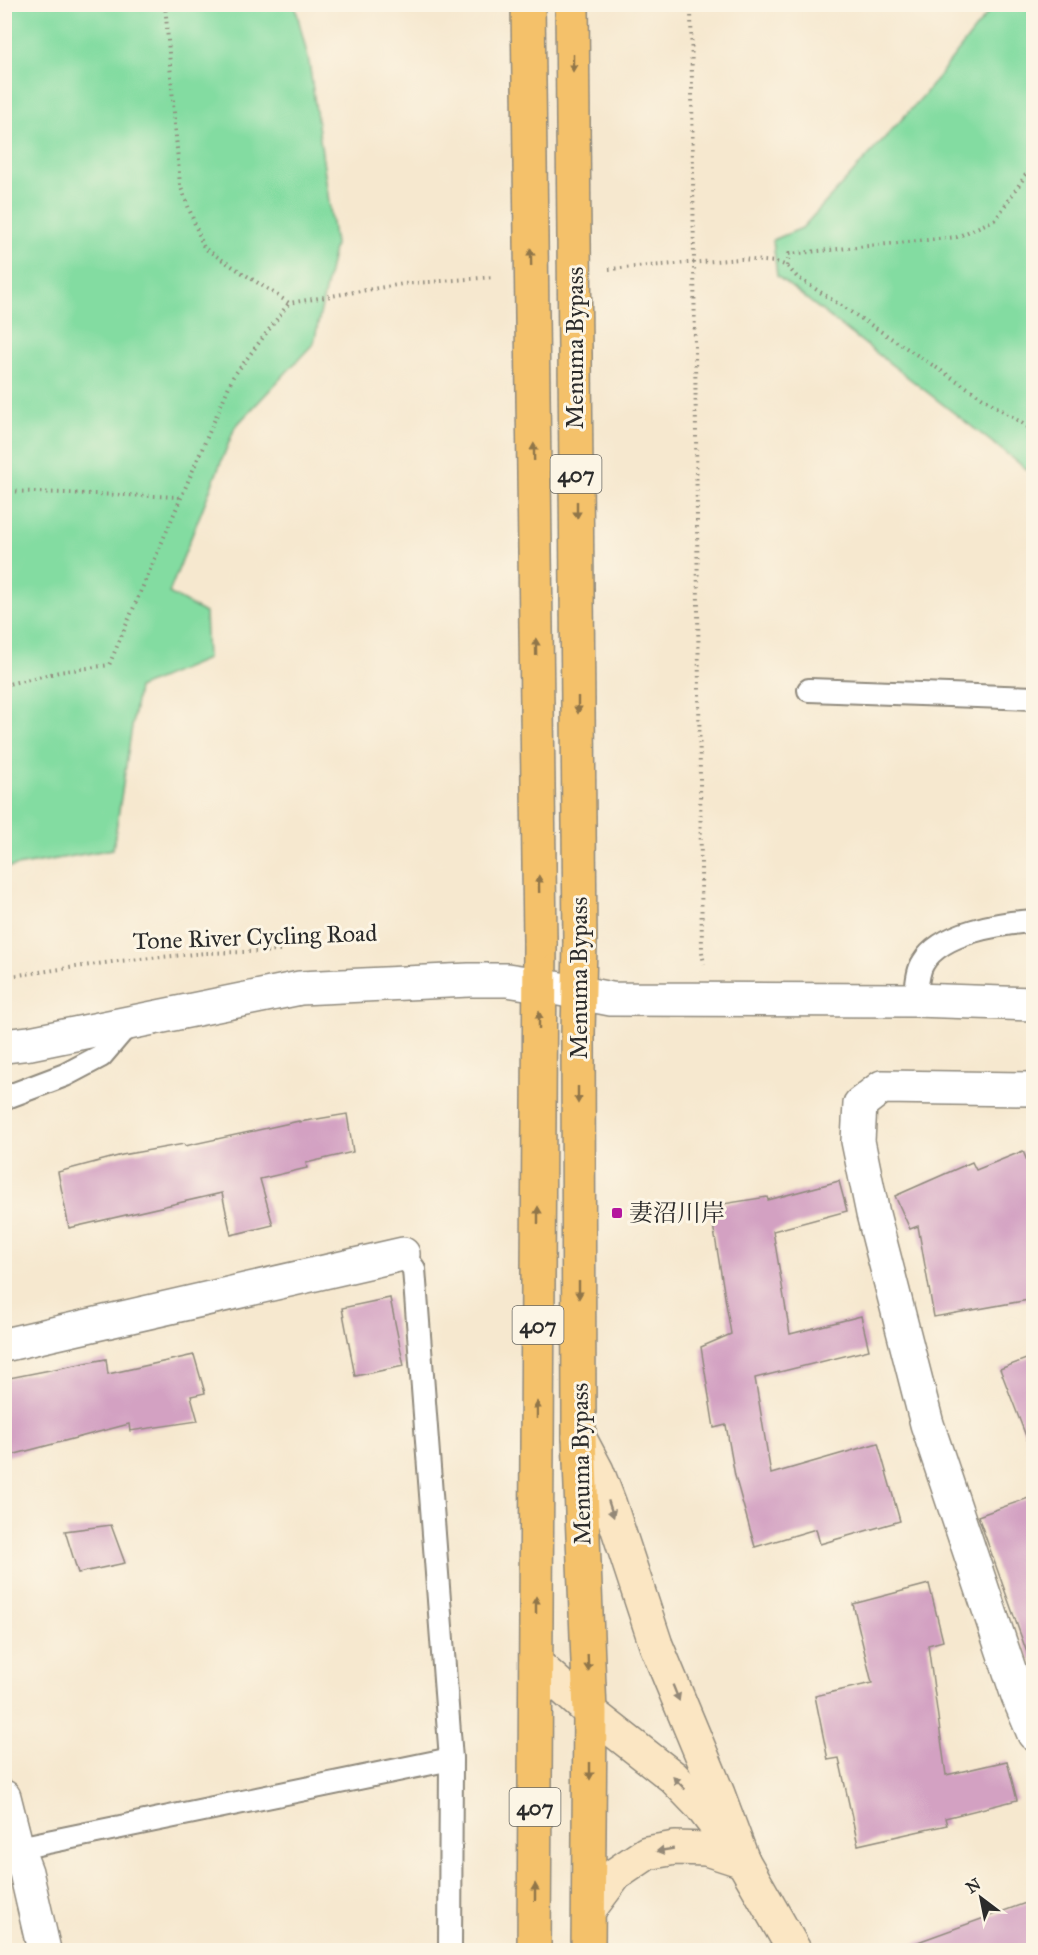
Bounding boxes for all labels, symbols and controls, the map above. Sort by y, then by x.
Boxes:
one-way arrow [568,53,578,72]
one-way arrow [526,247,536,266]
street label: Menuma Bypass [560,267,590,429]
one-way arrow [529,442,538,461]
road number: 407 [550,455,602,493]
one-way arrow [572,500,582,519]
one-way arrow [531,637,541,656]
one-way arrow [573,695,583,714]
one-way arrow [534,874,544,893]
street label: Menuma Bypass [564,897,594,1059]
street label: Tone River Cycling Road [132,918,378,956]
one-way arrow [534,1011,544,1030]
one-way arrow [574,1085,583,1104]
place label: 妻沼川岸 [629,1198,725,1228]
one-way arrow [533,1206,543,1225]
marker: 妻沼川岸 [610,1206,624,1220]
one-way arrow [574,1280,584,1299]
road number: 407 [512,1306,564,1344]
street label: Menuma Bypass [565,1383,597,1545]
one-way arrow [532,1401,542,1420]
one-way arrow [607,1500,617,1518]
one-way arrow [531,1596,541,1615]
one-way arrow [583,1654,593,1673]
one-way arrow [672,1684,681,1702]
one-way arrow [585,1761,595,1780]
one-way arrow [673,1777,687,1791]
road number: 407 [510,1788,560,1826]
one-way arrow [656,1845,675,1854]
north arrow [951,1868,1011,1928]
text: N [963,1874,984,1897]
one-way arrow [530,1883,539,1902]

